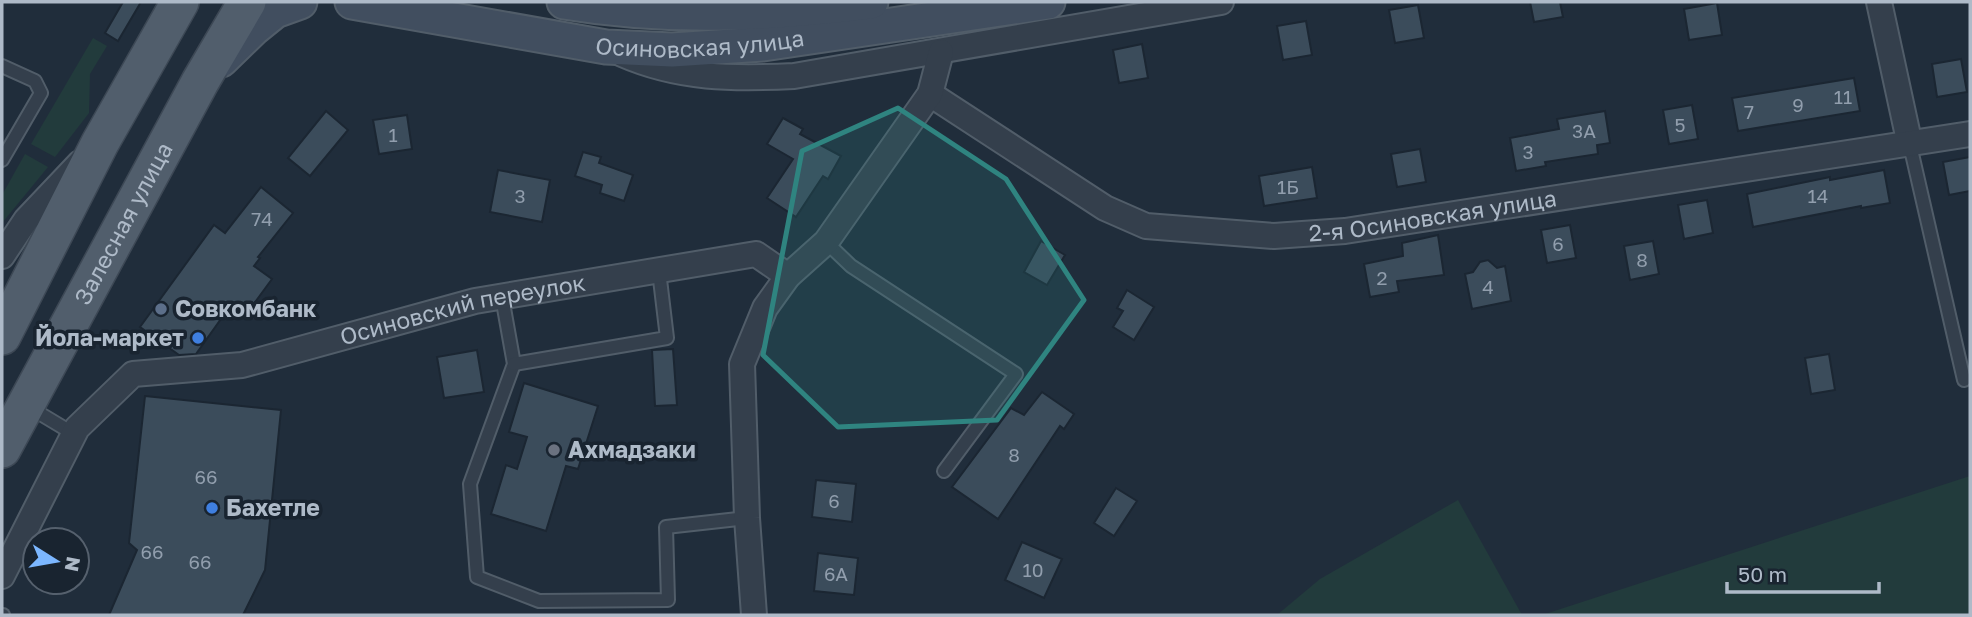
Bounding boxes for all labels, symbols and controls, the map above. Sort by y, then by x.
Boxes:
street label: Осиновская улица [593,23,806,63]
house number: 11 [1834,85,1852,108]
house number: 9 [1792,93,1804,116]
house number: 7 [1744,100,1754,123]
house number: 5 [1674,113,1686,136]
house number: 3А [1572,119,1596,142]
house number: 1 [388,123,398,146]
street label: Залесная улица [68,137,178,309]
house number: 3 [1522,140,1534,163]
house number: 1Б [1277,175,1299,198]
street label: 2-я Осиновская улица [1308,183,1558,247]
house number: 3 [514,184,526,207]
house number: 14 [1808,184,1828,207]
house number: 74 [251,207,273,230]
house number: 6 [1552,232,1564,255]
house number: 8 [1636,248,1648,271]
house number: 2 [1376,266,1388,289]
street label: Осиновский переулок [337,268,587,350]
house number: 4 [1482,275,1494,298]
place label: Совкомбанк [175,294,317,322]
marker: Совкомбанк [153,301,169,317]
place label: Йола-маркет [35,323,184,351]
marker: Йола-маркет [190,330,206,346]
place label: Ахмадзаки [568,435,696,463]
marker: Ахмадзаки [546,442,562,458]
house number: 8 [1008,443,1020,466]
house number: 66 [195,465,218,488]
house number: 6 [828,489,840,512]
place label: Бахетле [226,493,320,521]
marker: Бахетле [204,500,220,516]
north arrow [21,526,91,596]
house number: 66 [141,540,164,563]
house number: 66 [189,550,212,573]
scale bar [1727,550,1879,594]
text: N [61,555,86,574]
house number: 10 [1023,558,1044,581]
text: 50 m [1738,561,1787,587]
house number: 6А [824,562,848,585]

